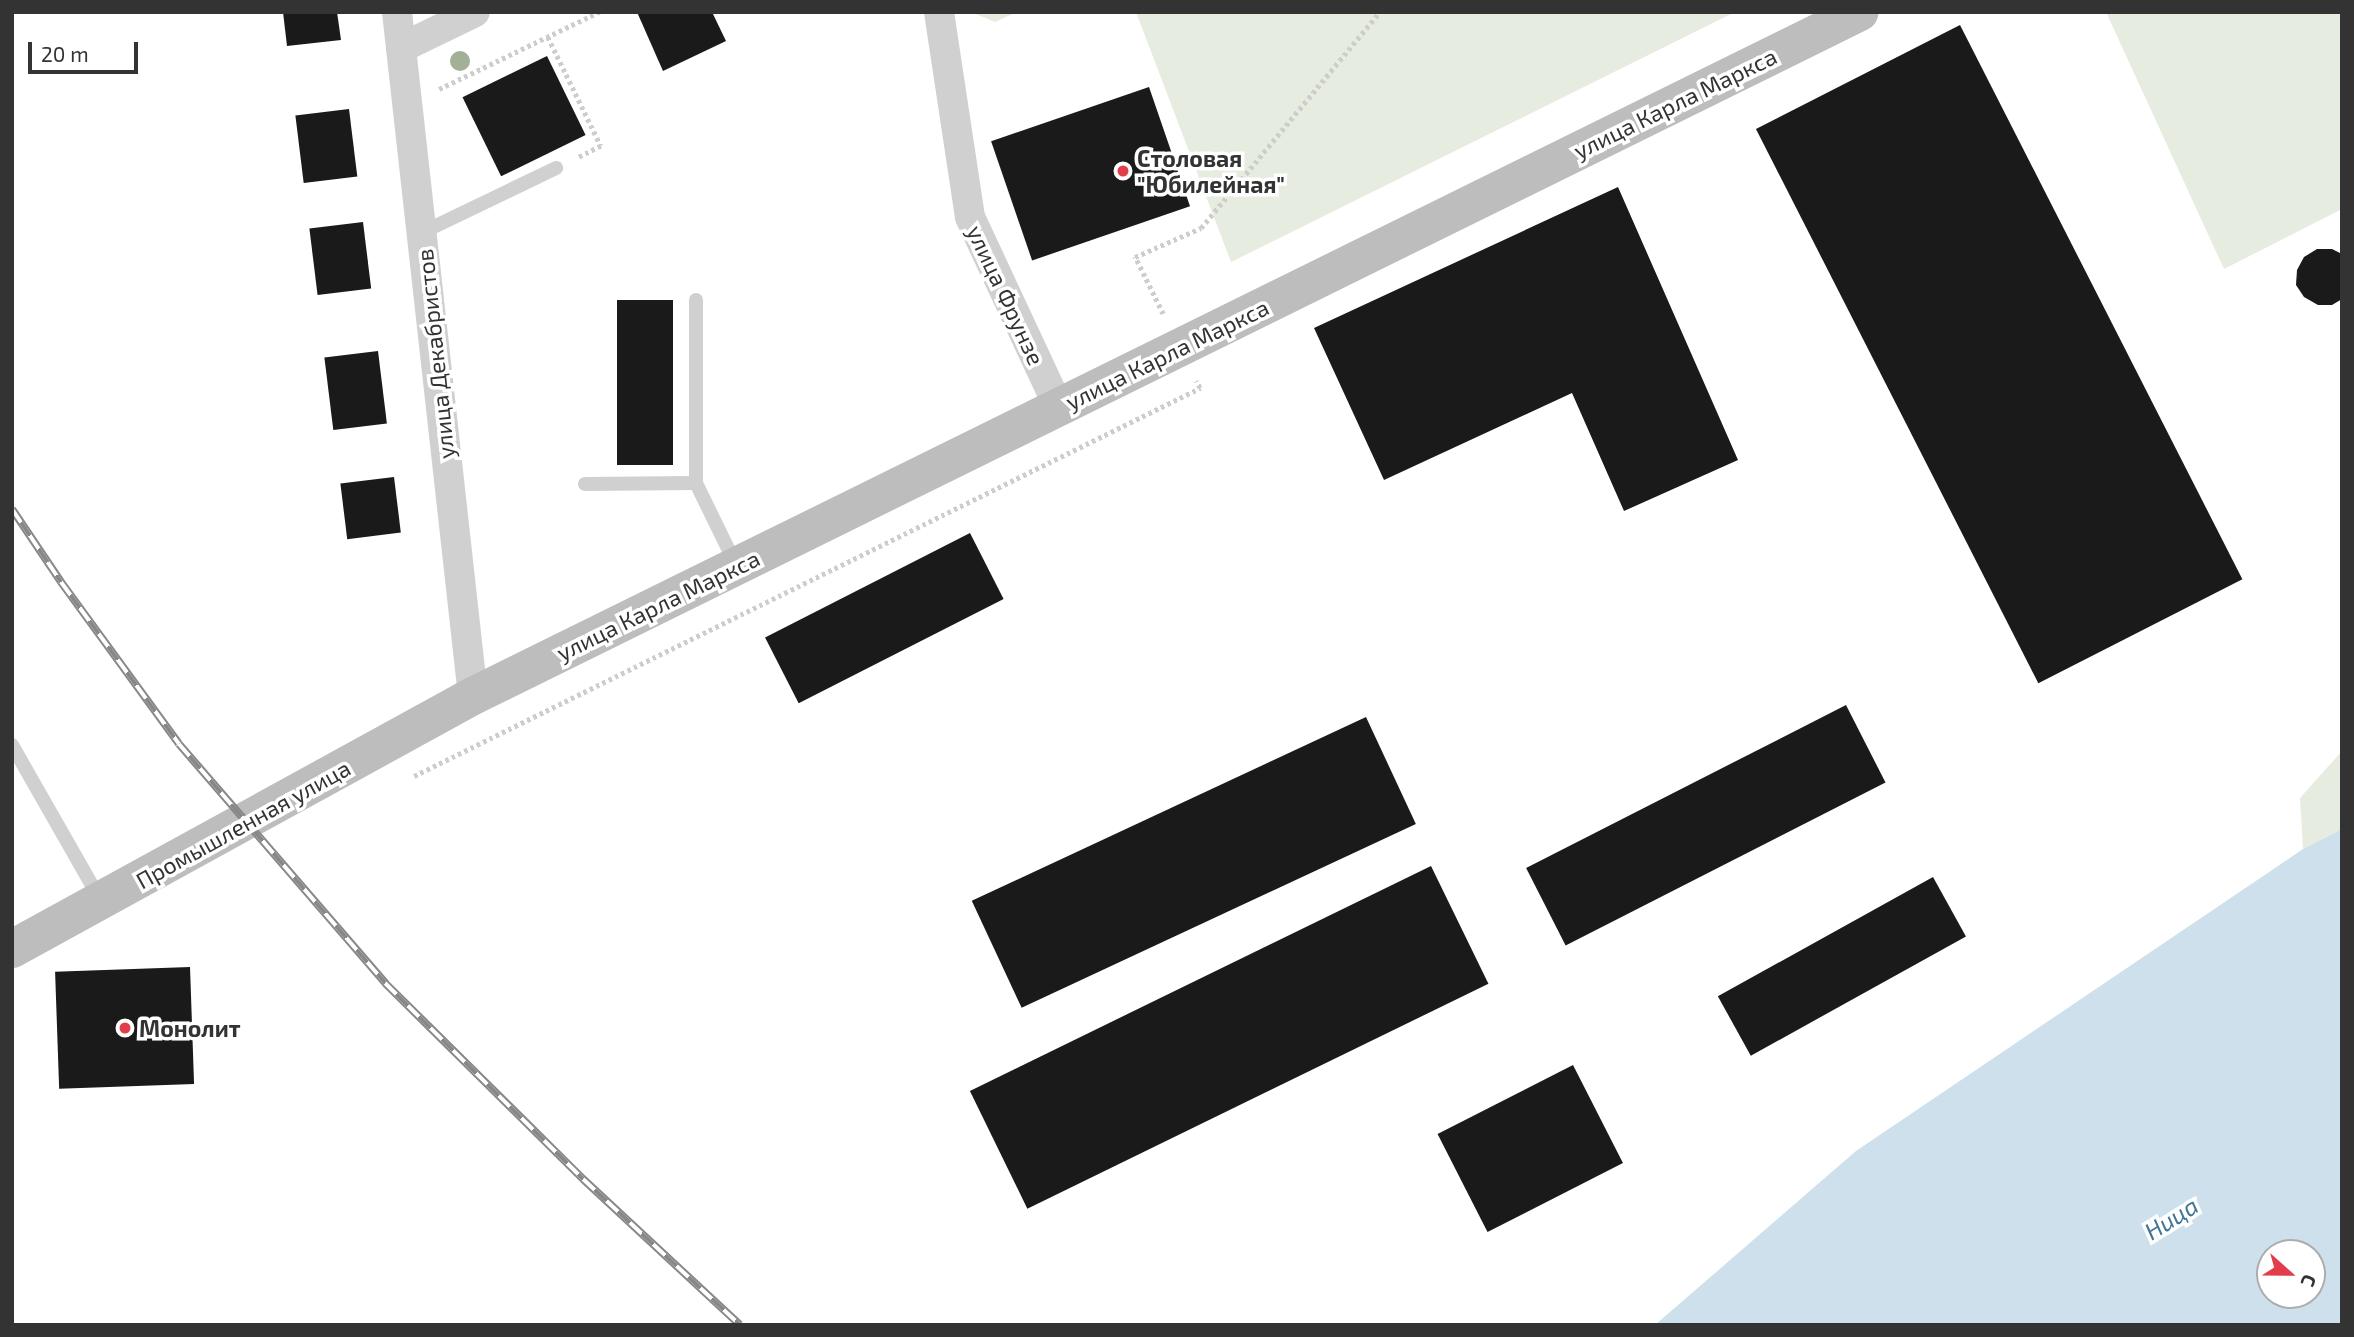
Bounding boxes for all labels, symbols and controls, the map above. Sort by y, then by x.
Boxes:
scale bar [32,28,142,72]
text: 20 m [41,41,89,66]
street label: улица Карла Маркса [1569,42,1781,164]
place label: Столовая "Юбилейная" [1137,144,1285,198]
marker: Столовая "Юбилейная" [1115,163,1131,179]
street label: улица Фрунзе [962,221,1050,369]
street label: улица Декабристов [410,248,460,460]
street label: улица Карла Маркса [1061,293,1273,415]
street label: улица Карла Маркса [552,544,764,666]
street label: Промышленная улица [131,754,355,894]
place label: Монолит [139,1014,241,1042]
marker: Монолит [117,1020,133,1036]
water label: Ница [2139,1190,2203,1246]
north arrow [2256,1239,2326,1309]
text: С [2296,1272,2322,1290]

